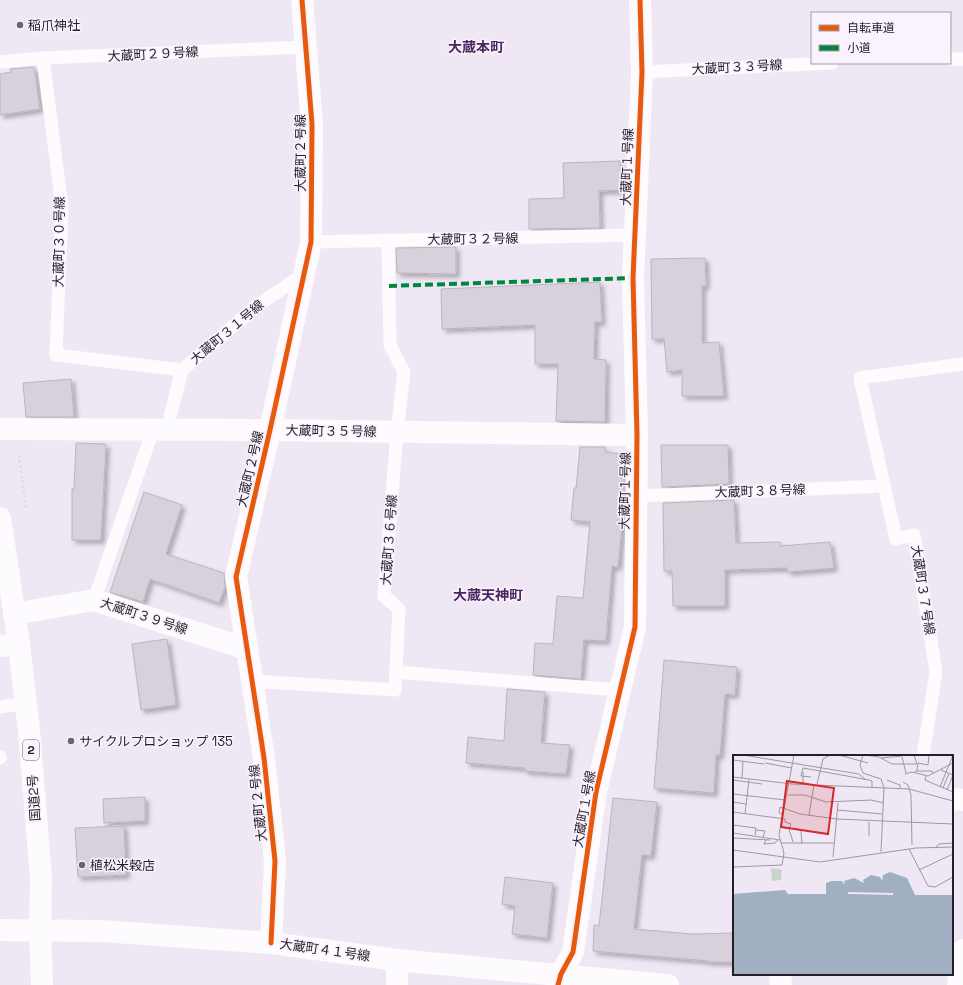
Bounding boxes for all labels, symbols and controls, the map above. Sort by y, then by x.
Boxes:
legend [811,12,951,64]
place label: 稲爪神社 [28,17,80,34]
marker: 稲爪神社 [15,20,25,30]
text: 自転車道 [847,20,895,36]
district label: 大蔵本町 [448,38,504,56]
text: 小道 [847,40,871,56]
street label: 大蔵町２９号線 [107,43,199,65]
street label: 大蔵町３３号線 [691,56,783,78]
street label: 大蔵町２号線 [292,114,309,192]
street label: 大蔵町１号線 [617,128,637,206]
street label: 大蔵町３０号線 [50,196,68,288]
street label: 大蔵町３２号線 [427,230,519,248]
street label: 大蔵町３１号線 [187,296,267,368]
street label: 大蔵町３５号線 [285,422,377,440]
street label: 大蔵町２号線 [233,429,267,509]
street label: 大蔵町１号線 [616,452,634,530]
street label: 大蔵町３８号線 [714,481,806,501]
street label: 大蔵町３６号線 [377,494,401,586]
street label: 大蔵町３７号線 [907,544,939,636]
district label: 大蔵天神町 [453,586,523,604]
street label: 大蔵町３９号線 [98,594,190,638]
place label: サイクルプロショップ 135 [79,733,233,750]
marker: サイクルプロショップ 135 [66,736,76,746]
road number: 2 [23,740,39,760]
inset map [733,755,953,975]
street label: 大蔵町２号線 [245,763,271,843]
street label: 大蔵町１号線 [569,769,599,849]
street label: 国道2号 [24,774,44,822]
place label: 植松米穀店 [90,857,155,874]
marker: 植松米穀店 [77,860,87,870]
street label: 大蔵町４１号線 [279,935,371,965]

